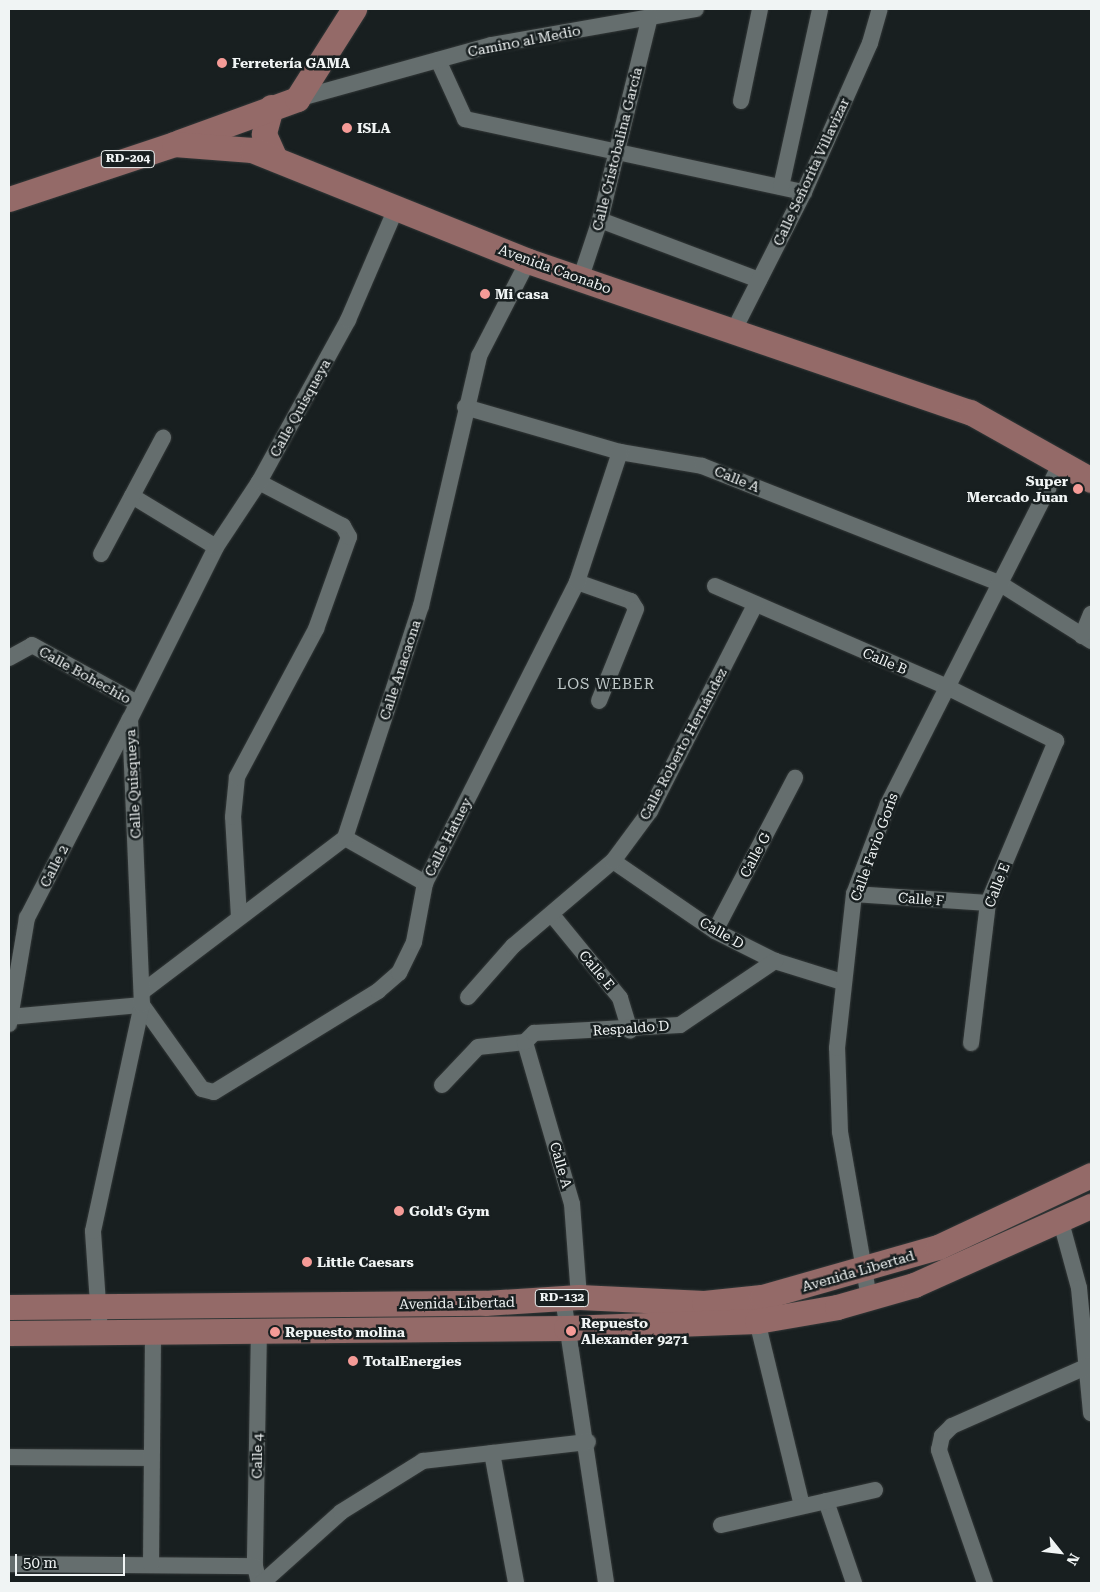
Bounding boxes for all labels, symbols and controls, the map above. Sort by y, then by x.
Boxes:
street label: Camino al Medio [466,22,582,60]
place label: Ferretería GAMA [232,55,350,71]
marker: Ferretería GAMA [216,57,228,69]
street label: Calle Cristobalina García [589,66,645,232]
street label: Calle Señorita Villavizar [769,96,853,248]
place label: ISLA [357,120,391,136]
marker: ISLA [341,122,353,134]
road number: RD-204 [100,150,156,168]
street label: Avenida Caonabo [496,241,614,297]
place label: Mi casa [495,286,549,302]
marker: Mi casa [479,288,491,300]
street label: Calle Quisqueya [266,356,334,460]
street label: Calle A [712,462,762,496]
place label: Super Mercado Juan [967,473,1068,506]
marker: Super Mercado Juan [1072,483,1084,495]
street label: Calle Anacaona [376,618,424,722]
street label: Calle Bohechio [36,643,134,707]
street label: Calle B [860,644,910,678]
street label: Calle Roberto Hernández [636,665,730,823]
district label: LOS WEBER [556,676,656,694]
street label: Calle Quisqueya [122,729,144,839]
street label: Calle Favio Goris [847,791,901,903]
street label: Calle Hatuey [421,795,475,879]
street label: Calle G [736,830,774,880]
street label: Calle 2 [36,842,72,890]
street label: Calle E [981,860,1013,910]
street label: Calle F [898,889,944,909]
street label: Calle D [697,914,747,952]
street label: Calle E [576,947,618,993]
street label: Respaldo D [592,1017,670,1039]
street label: Calle A [546,1140,576,1190]
place label: Gold's Gym [409,1203,489,1219]
marker: Gold's Gym [393,1205,405,1217]
street label: Avenida Libertad [800,1247,916,1295]
place label: Little Caesars [317,1254,414,1270]
marker: Little Caesars [301,1256,313,1268]
road number: RD-132 [534,1289,590,1308]
street label: Avenida Libertad [399,1294,515,1312]
place label: Repuesto Alexander 9271 [581,1315,689,1348]
place label: Repuesto molina [285,1324,405,1340]
marker: Repuesto Alexander 9271 [565,1325,577,1337]
marker: Repuesto molina [269,1326,281,1338]
place label: TotalEnergies [363,1353,461,1369]
marker: TotalEnergies [347,1355,359,1367]
street label: Calle 4 [248,1433,266,1479]
north arrow [1035,1527,1085,1577]
scale bar [18,1544,128,1576]
text: N [1064,1551,1083,1568]
text: 50 m [23,1554,57,1572]

